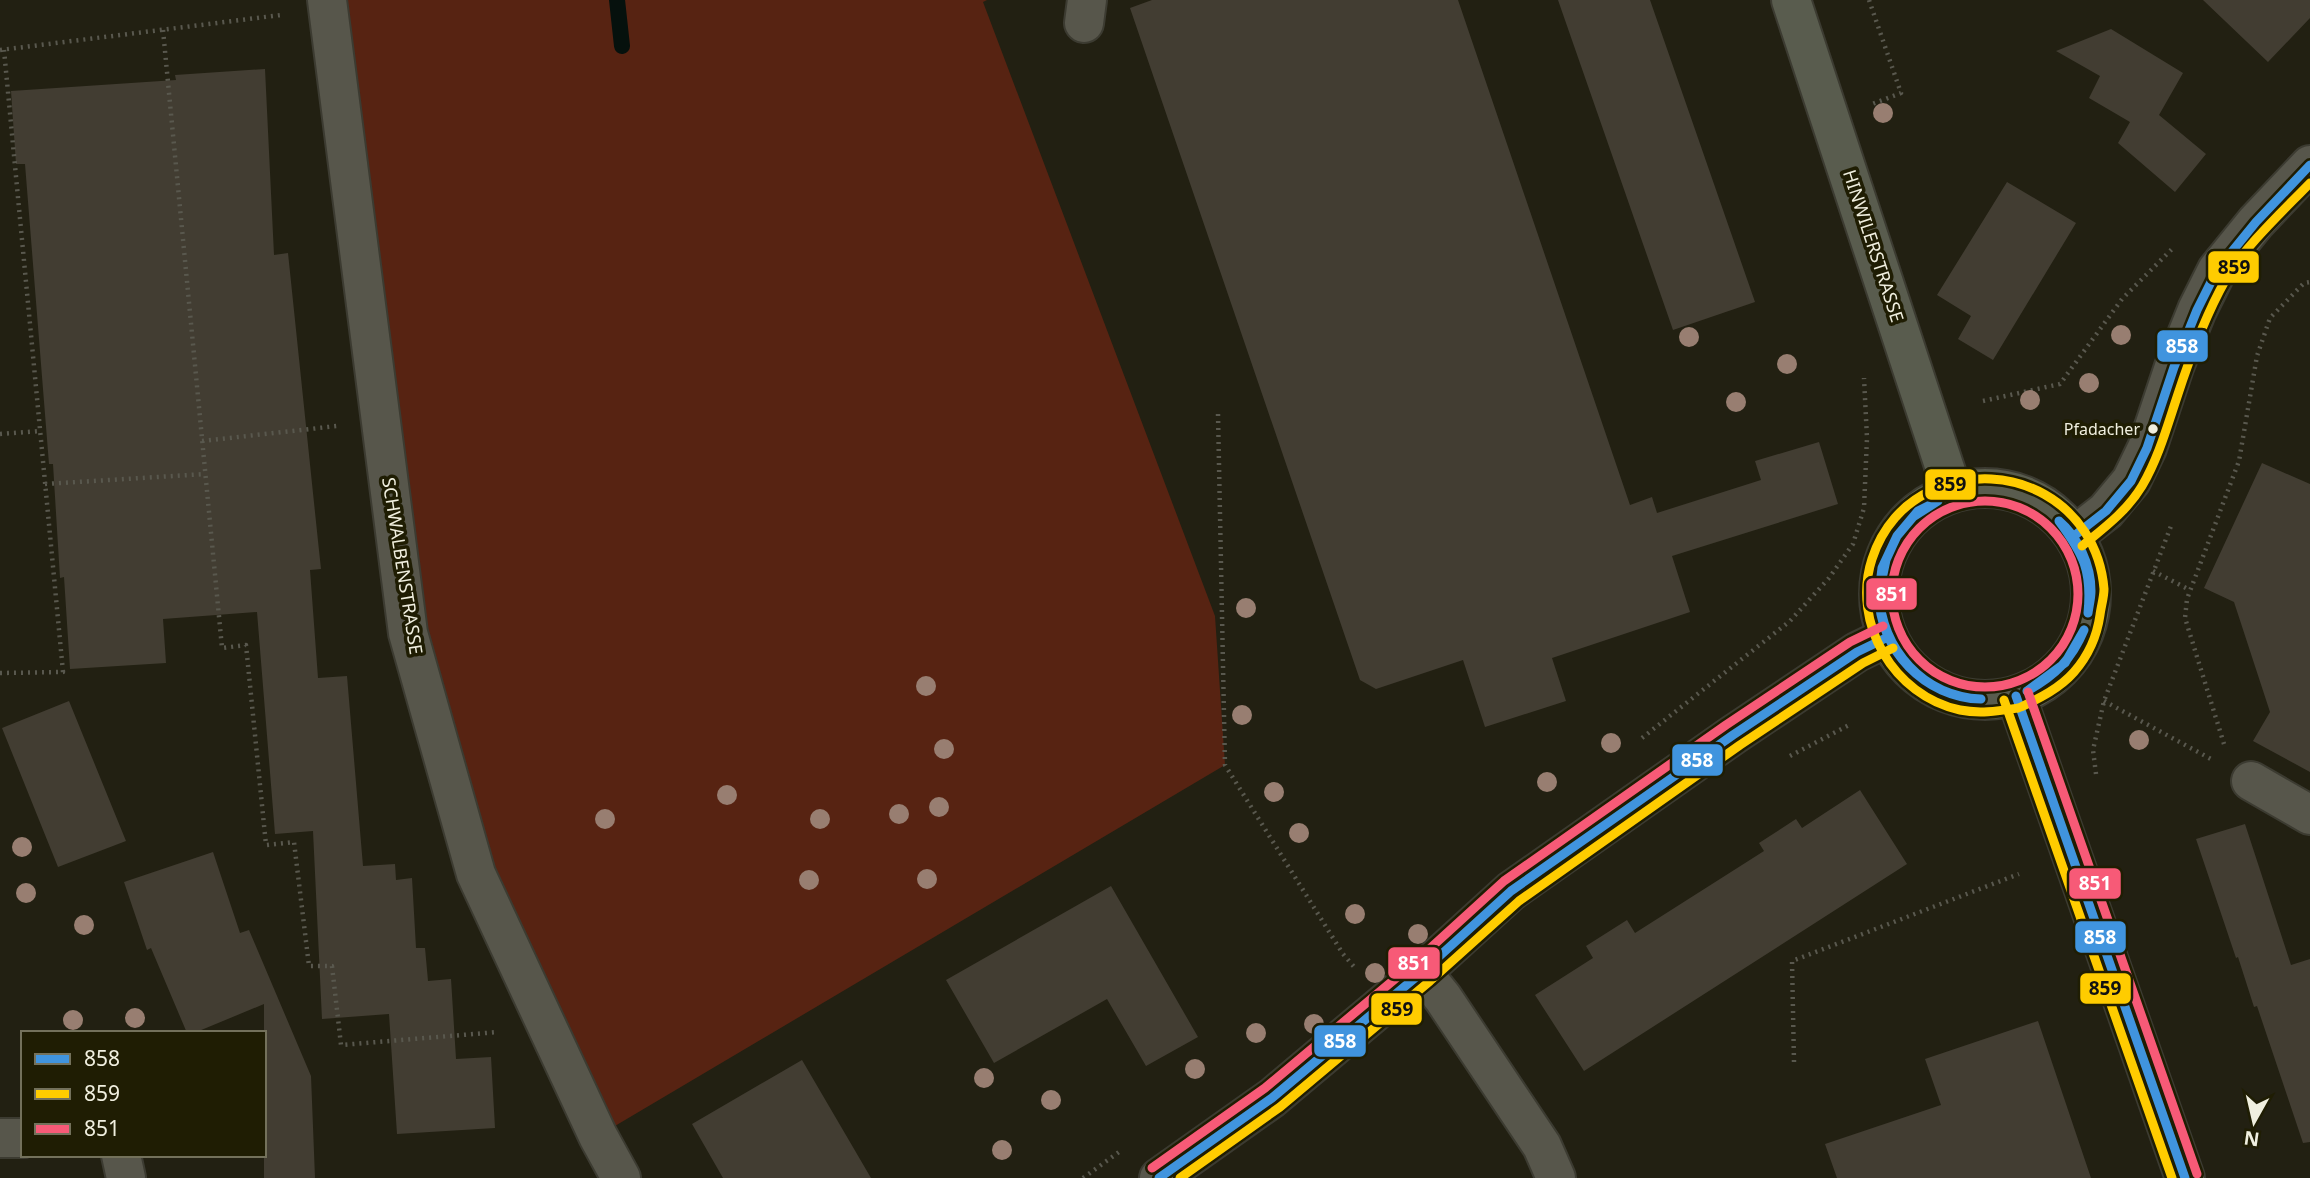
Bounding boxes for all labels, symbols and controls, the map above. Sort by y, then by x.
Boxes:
street label: HINWILERSTRASSE [1838,166,1910,325]
line badge: 859 [2207,250,2260,284]
text: 859 [2218,254,2250,280]
line badge: 858 [2156,329,2209,363]
text: 858 [2166,333,2198,359]
place label: Pfadacher [2064,418,2140,440]
marker: Pfadacher [2146,422,2160,436]
line badge: 859 [1924,468,1977,501]
text: 859 [1934,471,1966,497]
street label: SCHWALBENSTRASSE [377,475,429,656]
line badge: 851 [1865,577,1918,611]
text: 851 [1876,581,1908,607]
line badge: 858 [1671,743,1724,777]
text: 858 [1681,747,1713,773]
line badge: 851 [2068,867,2122,900]
text: 851 [2079,870,2111,896]
line badge: 858 [2074,920,2127,954]
text: 858 [2084,924,2116,950]
line badge: 851 [1387,946,1441,980]
text: 851 [1398,950,1430,976]
line badge: 859 [2079,972,2132,1005]
text: 859 [2089,975,2121,1001]
line badge: 859 [1370,992,1423,1026]
text: 859 [1381,996,1413,1022]
line badge: 858 [1313,1024,1367,1058]
text: 858 [1324,1028,1356,1054]
legend [21,1031,266,1157]
text: 858 [84,1044,120,1072]
text: 859 [84,1079,120,1107]
north arrow [2219,1087,2289,1157]
text: 851 [84,1114,120,1142]
text: N [2242,1125,2261,1153]

